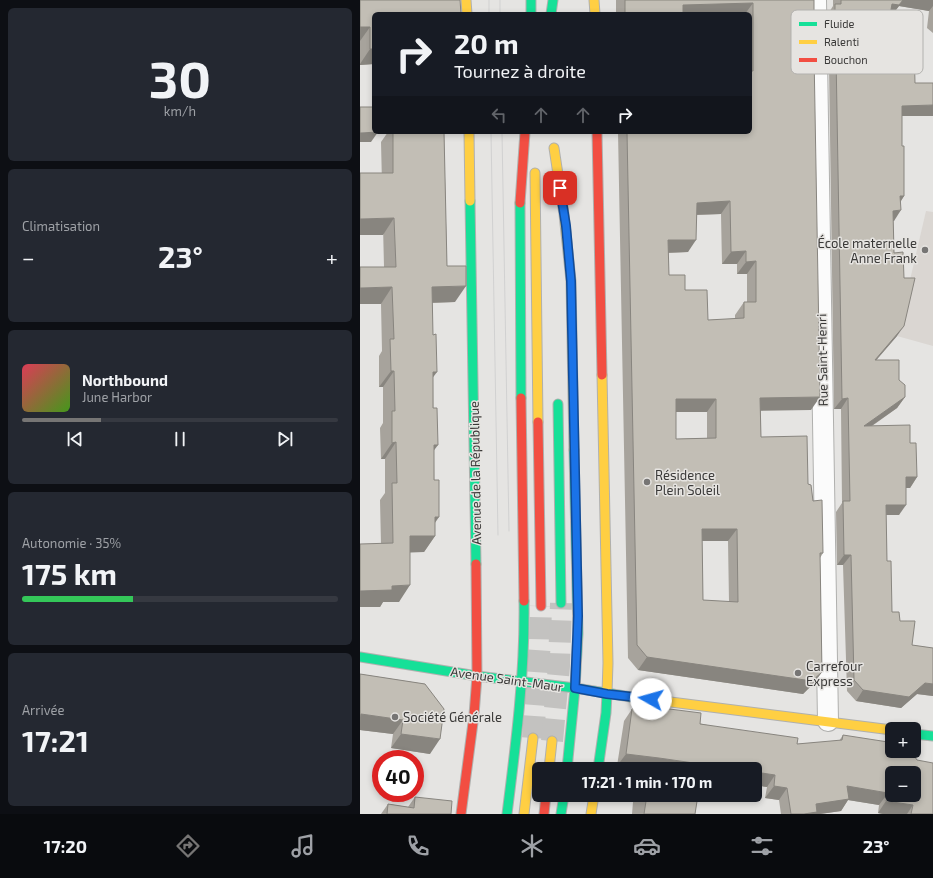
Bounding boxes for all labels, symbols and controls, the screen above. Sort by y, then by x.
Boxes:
legend [791,10,923,74]
text: Fluide [824,17,854,30]
text: 20 m [454,26,519,60]
icon: right [388,28,440,80]
text: Ralenti [824,35,859,48]
text: 30 [149,46,211,108]
text: Bouchon [824,53,868,66]
text: Tournez à droite [454,60,586,82]
text: km/h [164,103,196,119]
icon: left [488,104,510,126]
icon: ahead [530,104,552,126]
icon: ahead [572,104,594,126]
icon: right [614,104,636,126]
pin [543,171,577,205]
icon: arrive [549,177,571,199]
text: Climatisation [22,218,100,234]
place label: École maternelle Anne Frank [817,234,917,266]
text: 23° [158,238,203,274]
text: − [22,244,35,270]
text: + [326,244,338,270]
marker: École maternelle Anne Frank [920,245,930,255]
street label: Rue Saint-Henri [813,313,831,407]
text: Northbound [82,371,168,389]
text: June Harbor [82,389,152,405]
street label: Avenue de la République [466,401,484,545]
icon: previous [64,428,86,450]
icon: pause [169,428,191,450]
icon: next [274,428,296,450]
place label: Résidence Plein Soleil [655,467,720,498]
marker: Résidence Plein Soleil [642,477,652,487]
text: Autonomie · 35% [22,535,121,551]
text: 175 km [22,555,117,591]
place label: Carrefour Express [806,658,863,689]
street label: Avenue Saint-Maur [450,663,564,695]
marker: Carrefour Express [793,668,803,678]
position arrow [630,678,672,720]
text: Arrivée [22,702,65,718]
place label: Société Générale [403,709,502,725]
marker: Société Générale [390,712,400,722]
text: 17:21 [22,722,89,758]
map controls [885,722,921,802]
button: + [885,722,921,758]
speed limit sign: 40 [372,750,424,802]
button: − [885,766,921,802]
text: 17:21 · 1 min · 170 m [582,773,712,791]
icon: directions [174,832,202,860]
icon: music [289,832,317,860]
icon: phone [404,832,432,860]
icon: climate [518,832,546,860]
icon: car [633,832,661,860]
icon: filters [748,832,776,860]
text: 17:20 [43,835,87,857]
text: 23° [863,835,890,857]

